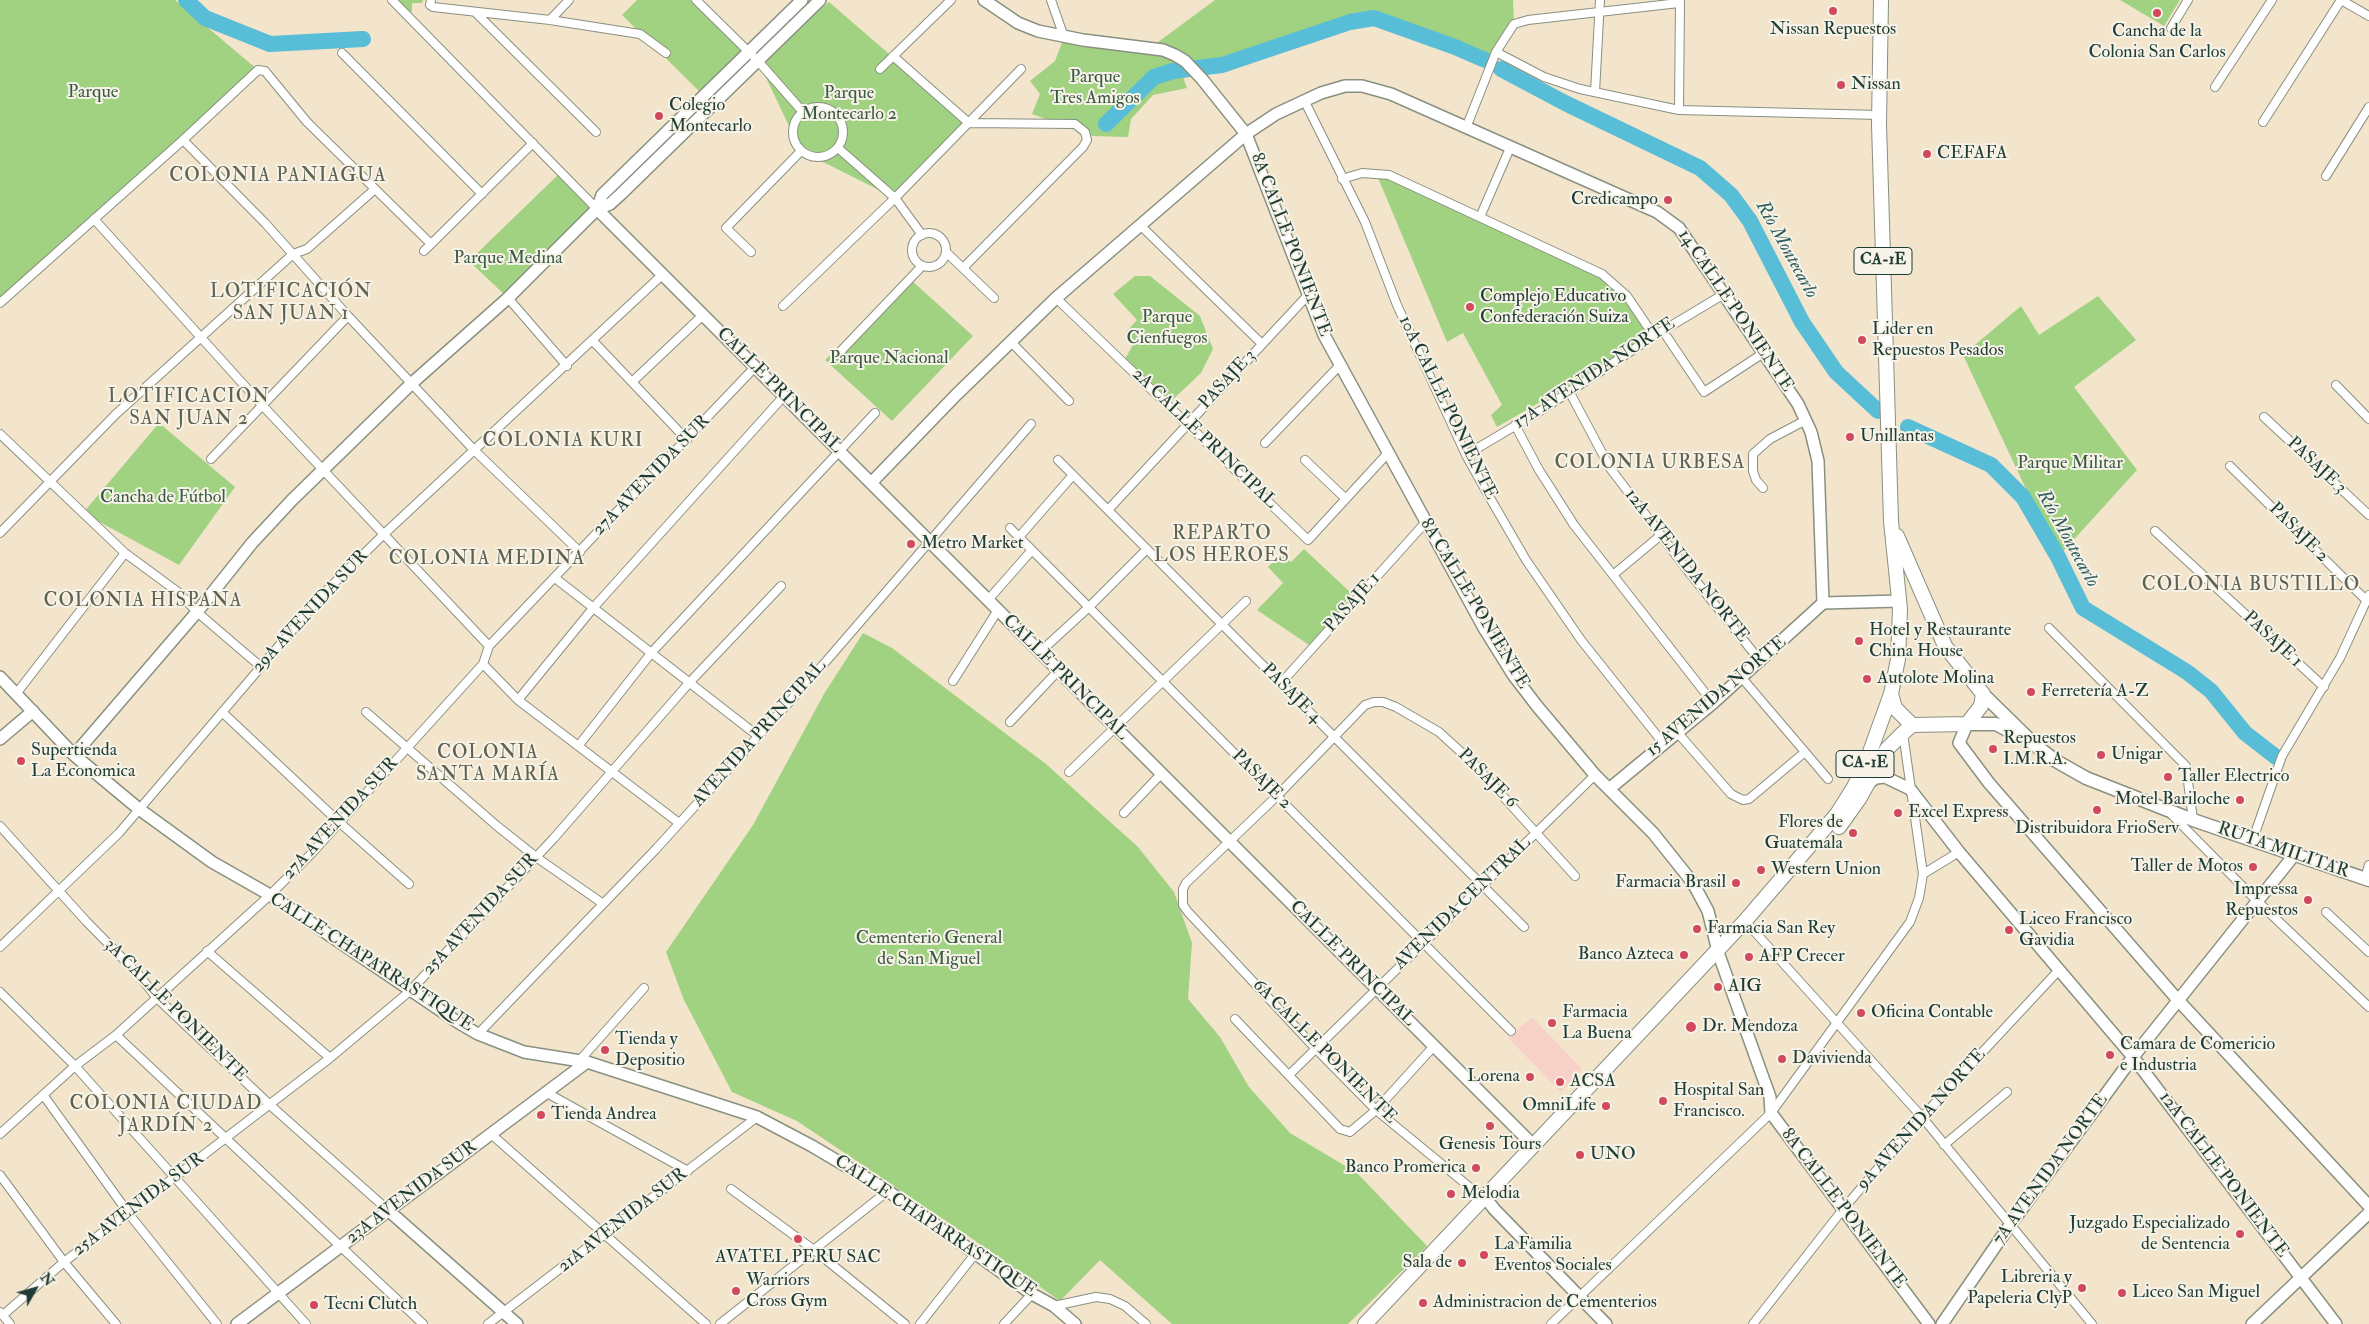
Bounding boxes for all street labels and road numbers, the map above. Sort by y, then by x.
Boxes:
street label: 8A CALLE PONIENTE [1245,150,1335,340]
street label: 14 CALLE PONIENTE [1673,226,1797,396]
road number: CA-1E [1854,248,1912,274]
street label: 10A CALLE PONIENTE [1393,312,1501,504]
street label: 17A AVENIDA NORTE [1510,314,1680,434]
street label: CALLE PRINCIPAL [712,324,846,458]
street label: PASAJE 3 [1195,346,1261,414]
street label: 2A CALLE PRINCIPAL [1127,364,1281,514]
street label: 27A AVENIDA SUR [589,411,715,541]
street label: PASAJE 3 [2282,433,2350,499]
street label: 12A AVENIDA NORTE [1619,485,1753,647]
street label: PASAJE 2 [2264,499,2332,567]
street label: 8A CALLE PONIENTE [1415,515,1533,693]
street label: 29A AVENIDA SUR [248,546,374,678]
street label: PASAJE 1 [1321,569,1385,637]
street label: PASAJE 1 [2238,607,2306,673]
street label: CALLE PRINCIPAL [998,611,1132,745]
street label: 15 AVENIDA NORTE [1643,632,1791,762]
street label: AVENIDA PRINCIPAL [688,656,832,812]
street label: PASAJE 4 [1256,659,1326,729]
street label: PASAJE 6 [1453,745,1521,813]
street label: PASAJE 2 [1227,746,1295,814]
road number: CA-1E [1836,751,1894,778]
street label: 27A AVENIDA SUR [279,753,403,885]
street label: RUTA MILITAR [2214,818,2352,884]
street label: AVENIDA CENTRAL [1390,833,1536,975]
street label: 25A AVENIDA SUR [419,849,543,981]
street label: CALLE CHAPARRASTIQUE [265,889,477,1037]
street label: CALLE PRINCIPAL [1285,897,1419,1031]
street label: 3A CALLE PONIENTE [99,935,251,1087]
street label: 6A CALLE PONIENTE [1247,975,1401,1129]
street label: 9A AVENIDA NORTE [1853,1045,1991,1195]
street label: 12A CALLE PONIENTE [2154,1088,2292,1262]
street label: 7A AVENIDA NORTE [1989,1090,2113,1250]
street label: 8A CALLE PONIENTE [1776,1125,1910,1293]
street label: 23A AVENIDA SUR [342,1137,482,1249]
street label: 25A AVENIDA SUR [69,1148,209,1262]
street label: CALLE CHAPARRASTIQUE [830,1151,1040,1303]
street label: 21A AVENIDA SUR [554,1164,692,1278]

